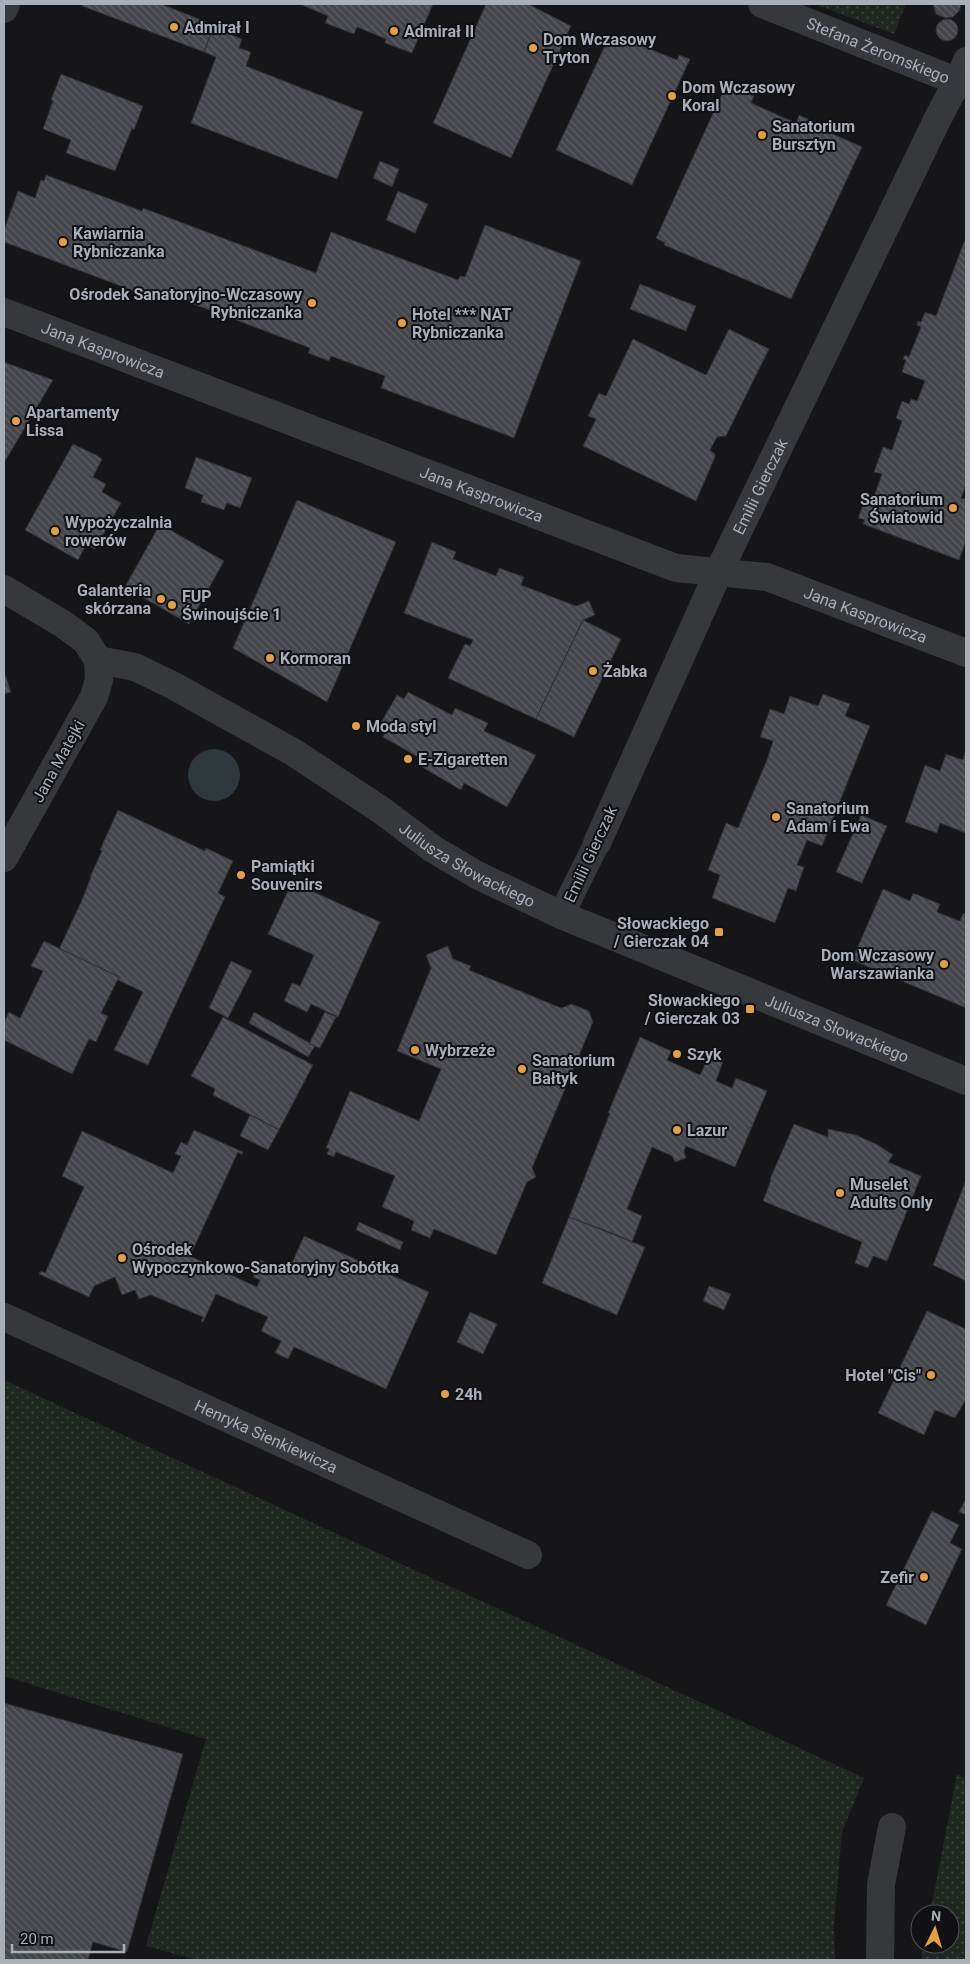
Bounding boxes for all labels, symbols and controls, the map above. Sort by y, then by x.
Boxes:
street label: Stefana Żeromskiego [804,14,952,88]
place label: Admirał I [184,18,250,37]
marker: Admirał I [168,21,180,33]
place label: Admirał II [404,22,474,41]
marker: Admirał II [388,25,400,37]
place label: Dom Wczasowy Tryton [543,30,657,67]
marker: Dom Wczasowy Tryton [527,42,539,54]
place label: Dom Wczasowy Koral [682,78,796,115]
marker: Dom Wczasowy Koral [666,90,678,102]
place label: Sanatorium Bursztyn [772,117,855,154]
marker: Sanatorium Bursztyn [756,129,768,141]
place label: Kawiarnia Rybniczanka [73,224,165,261]
marker: Kawiarnia Rybniczanka [57,236,69,248]
place label: Ośrodek Sanatoryjno-Wczasowy Rybniczanka [69,285,303,322]
marker: Ośrodek Sanatoryjno-Wczasowy Rybniczanka [306,297,318,309]
place label: Hotel *** NAT Rybniczanka [412,305,512,342]
marker: Hotel *** NAT Rybniczanka [396,317,408,329]
street label: Jana Kasprowicza [39,318,167,382]
place label: Apartamenty Lissa [26,403,120,440]
marker: Apartamenty Lissa [10,415,22,427]
street label: Emilii Gierczak [729,435,792,538]
street label: Jana Kasprowicza [417,462,546,526]
place label: Sanatorium Światowid [860,490,943,527]
marker: Sanatorium Światowid [947,502,959,514]
place label: Wypożyczalnia rowerów [65,513,173,550]
marker: Wypożyczalnia rowerów [49,525,61,537]
place label: Galanteria skórzana [77,581,151,618]
street label: Jana Kasprowicza [801,583,930,647]
place label: FUP Świnoujście 1 [182,587,282,624]
marker: Galanteria skórzana [155,593,167,605]
marker: FUP Świnoujście 1 [166,599,178,611]
place label: Kormoran [280,649,351,668]
marker: Kormoran [264,652,276,664]
place label: Żabka [603,662,648,681]
marker: Żabka [587,665,599,677]
street label: Jana Matejki [28,717,89,806]
place label: Moda styl [366,717,437,736]
marker: Moda styl [350,720,362,732]
place label: E-Zigaretten [418,750,508,769]
marker: E-Zigaretten [402,753,414,765]
place label: Sanatorium Adam i Ewa [786,799,870,836]
street label: Emilii Gierczak [560,802,621,906]
marker: Sanatorium Adam i Ewa [770,811,782,823]
street label: Juliusza Słowackiego [395,818,538,911]
place label: Pamiątki Souvenirs [251,857,323,894]
marker: Pamiątki Souvenirs [235,869,247,881]
place label: Słowackiego / Gierczak 04 [613,914,709,951]
marker: Słowackiego / Gierczak 04 [713,926,725,938]
place label: Dom Wczasowy Warszawianka [821,946,935,983]
marker: Dom Wczasowy Warszawianka [938,958,950,970]
place label: Słowackiego / Gierczak 03 [644,991,740,1028]
street label: Juliusza Słowackiego [762,991,912,1067]
marker: Słowackiego / Gierczak 03 [744,1003,756,1015]
place label: Wybrzeże [425,1041,496,1060]
marker: Wybrzeże [409,1044,421,1056]
place label: Szyk [687,1045,722,1064]
marker: Szyk [671,1048,683,1060]
place label: Sanatorium Bałtyk [532,1051,615,1088]
marker: Sanatorium Bałtyk [516,1063,528,1075]
place label: Lazur [687,1121,727,1140]
marker: Lazur [671,1124,683,1136]
place label: Muselet Adults Only [850,1175,934,1212]
marker: Muselet Adults Only [834,1187,846,1199]
place label: Ośrodek Wypoczynkowo-Sanatoryjny Sobótka [132,1240,400,1277]
marker: Ośrodek Wypoczynkowo-Sanatoryjny Sobótka [116,1252,128,1264]
place label: Hotel "Cis" [845,1366,921,1385]
marker: Hotel "Cis" [925,1369,937,1381]
place label: 24h [455,1385,482,1404]
marker: 24h [439,1388,451,1400]
street label: Henryka Sienkiewicza [192,1396,340,1477]
place label: Zefir [880,1568,914,1587]
marker: Zefir [918,1571,930,1583]
north arrow [910,1904,960,1954]
text: N [931,1908,942,1924]
scale bar [12,1922,125,1954]
text: 20 m [20,1930,54,1948]

